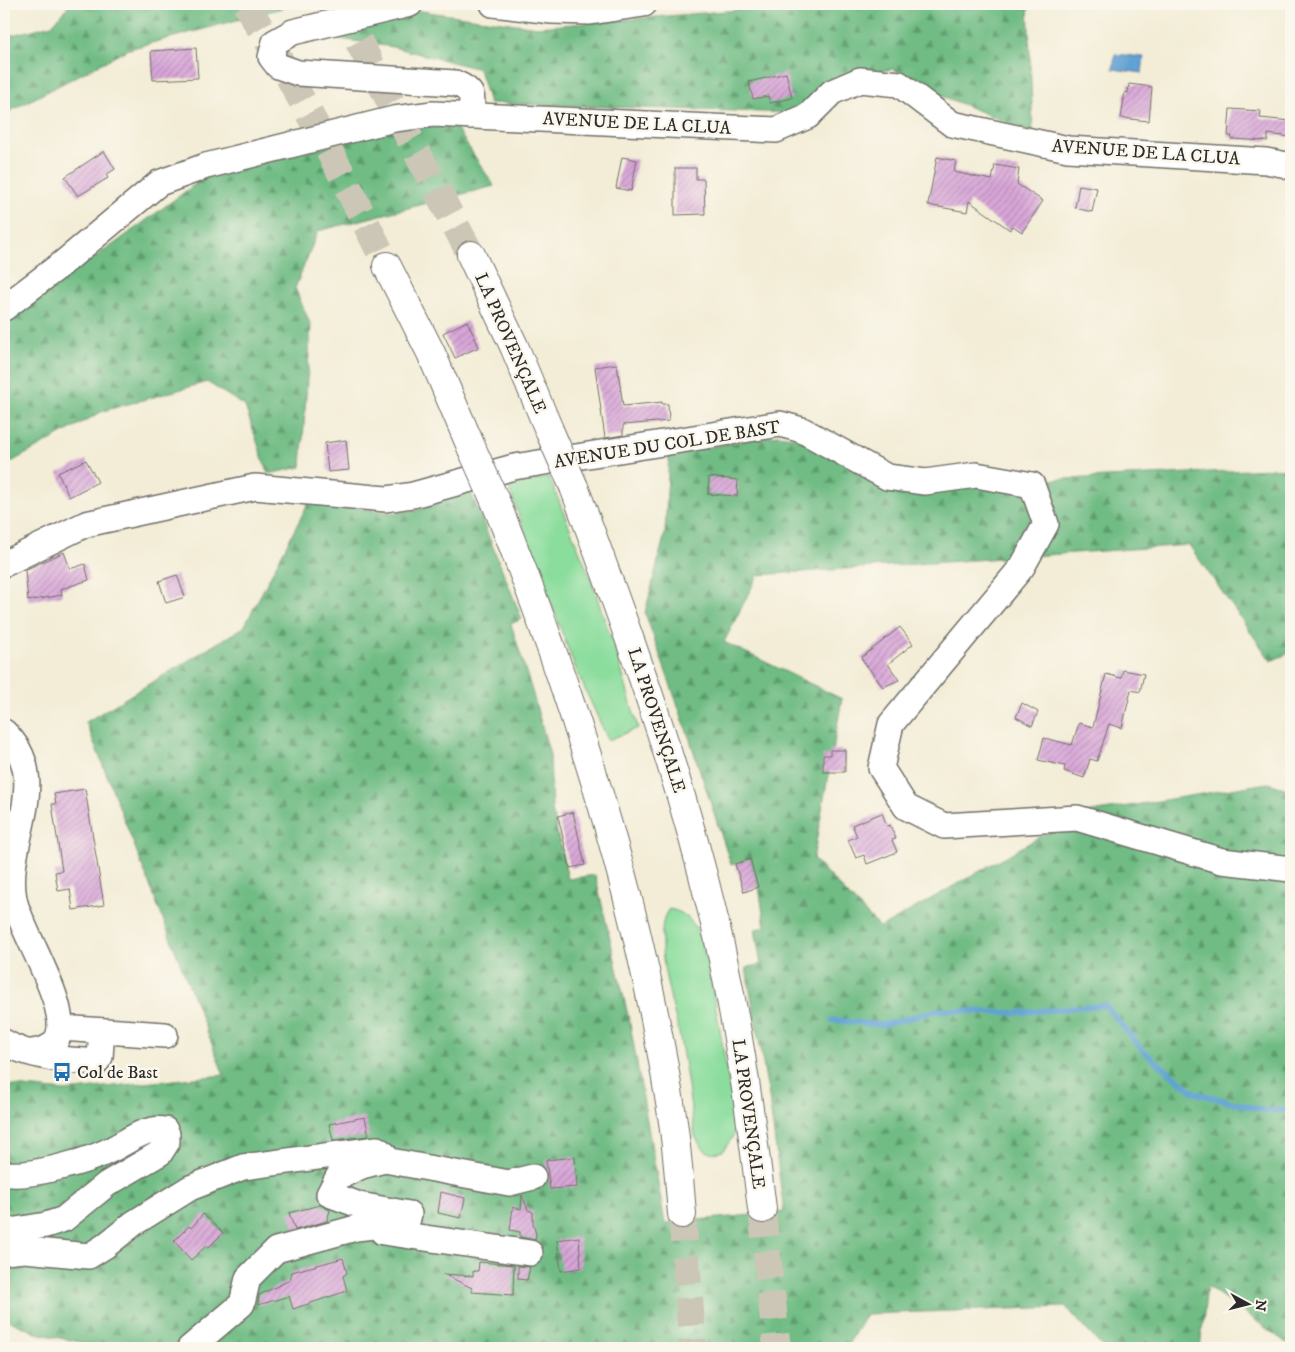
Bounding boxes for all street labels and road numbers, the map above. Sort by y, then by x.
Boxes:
street label: AVENUE DE LA CLUA [542,108,732,140]
street label: AVENUE DE LA CLUA [1051,135,1241,171]
street label: LA PROVENÇALE [469,270,551,417]
street label: AVENUE DU COL DE BAST [553,416,782,474]
street label: LA PROVENÇALE [622,645,690,796]
street label: LA PROVENÇALE [727,1038,769,1191]

